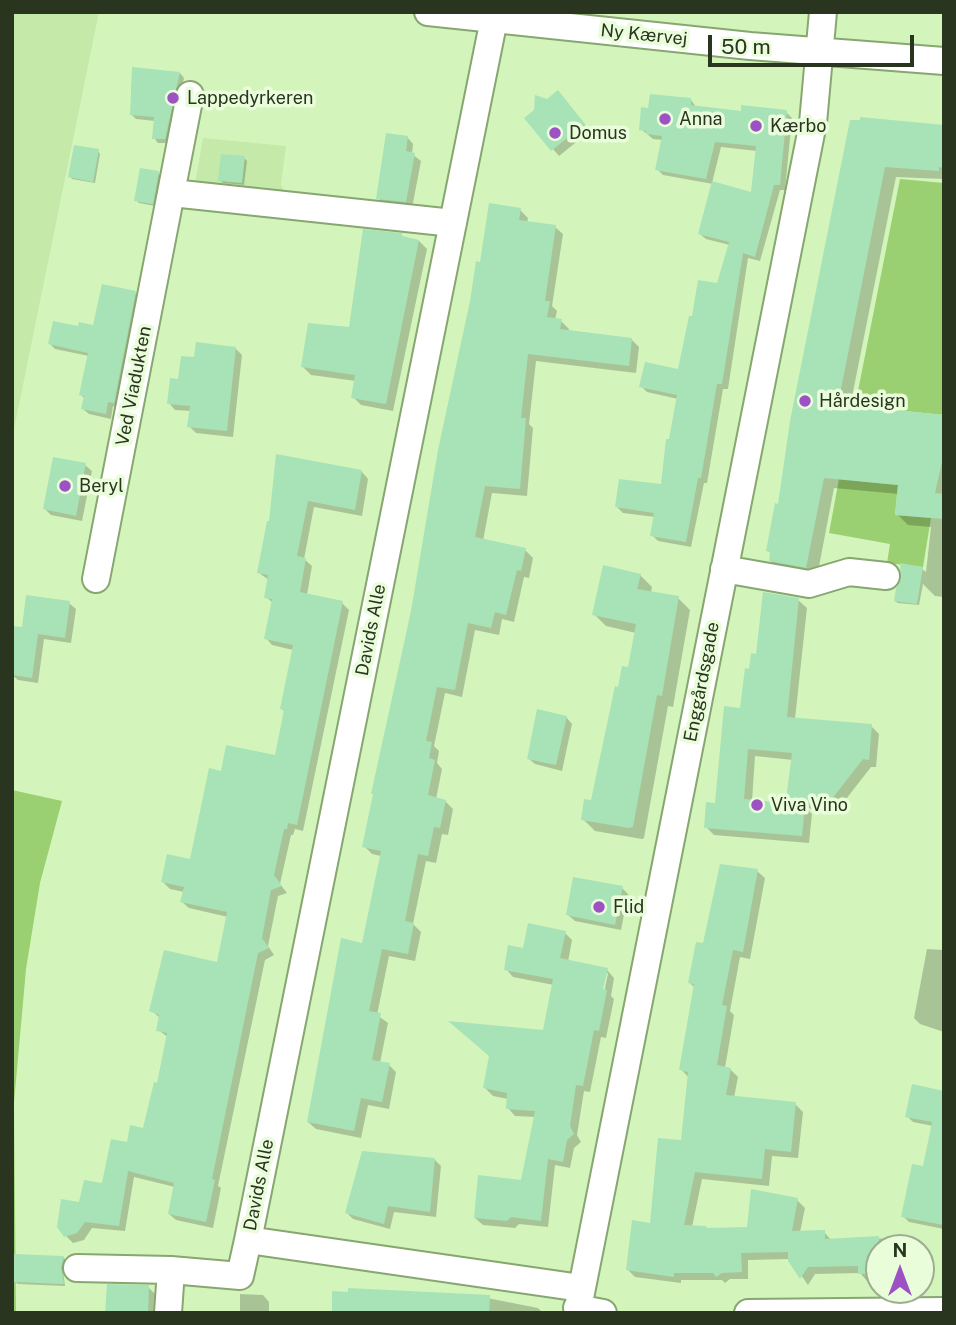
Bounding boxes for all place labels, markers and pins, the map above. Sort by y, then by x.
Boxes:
place label: Lappedyrkeren [187,87,313,109]
marker: Lappedyrkeren [165,90,181,106]
place label: Anna [679,108,722,130]
marker: Anna [657,111,673,127]
place label: Kærbo [770,115,827,137]
marker: Kærbo [748,118,764,134]
place label: Domus [569,122,627,144]
marker: Domus [547,125,563,141]
place label: Hårdesign [819,390,906,412]
marker: Hårdesign [797,393,813,409]
place label: Beryl [79,475,124,497]
marker: Beryl [57,478,73,494]
place label: Viva Vino [771,794,848,816]
marker: Viva Vino [749,797,765,813]
place label: Flid [613,896,644,918]
marker: Flid [591,899,607,915]

